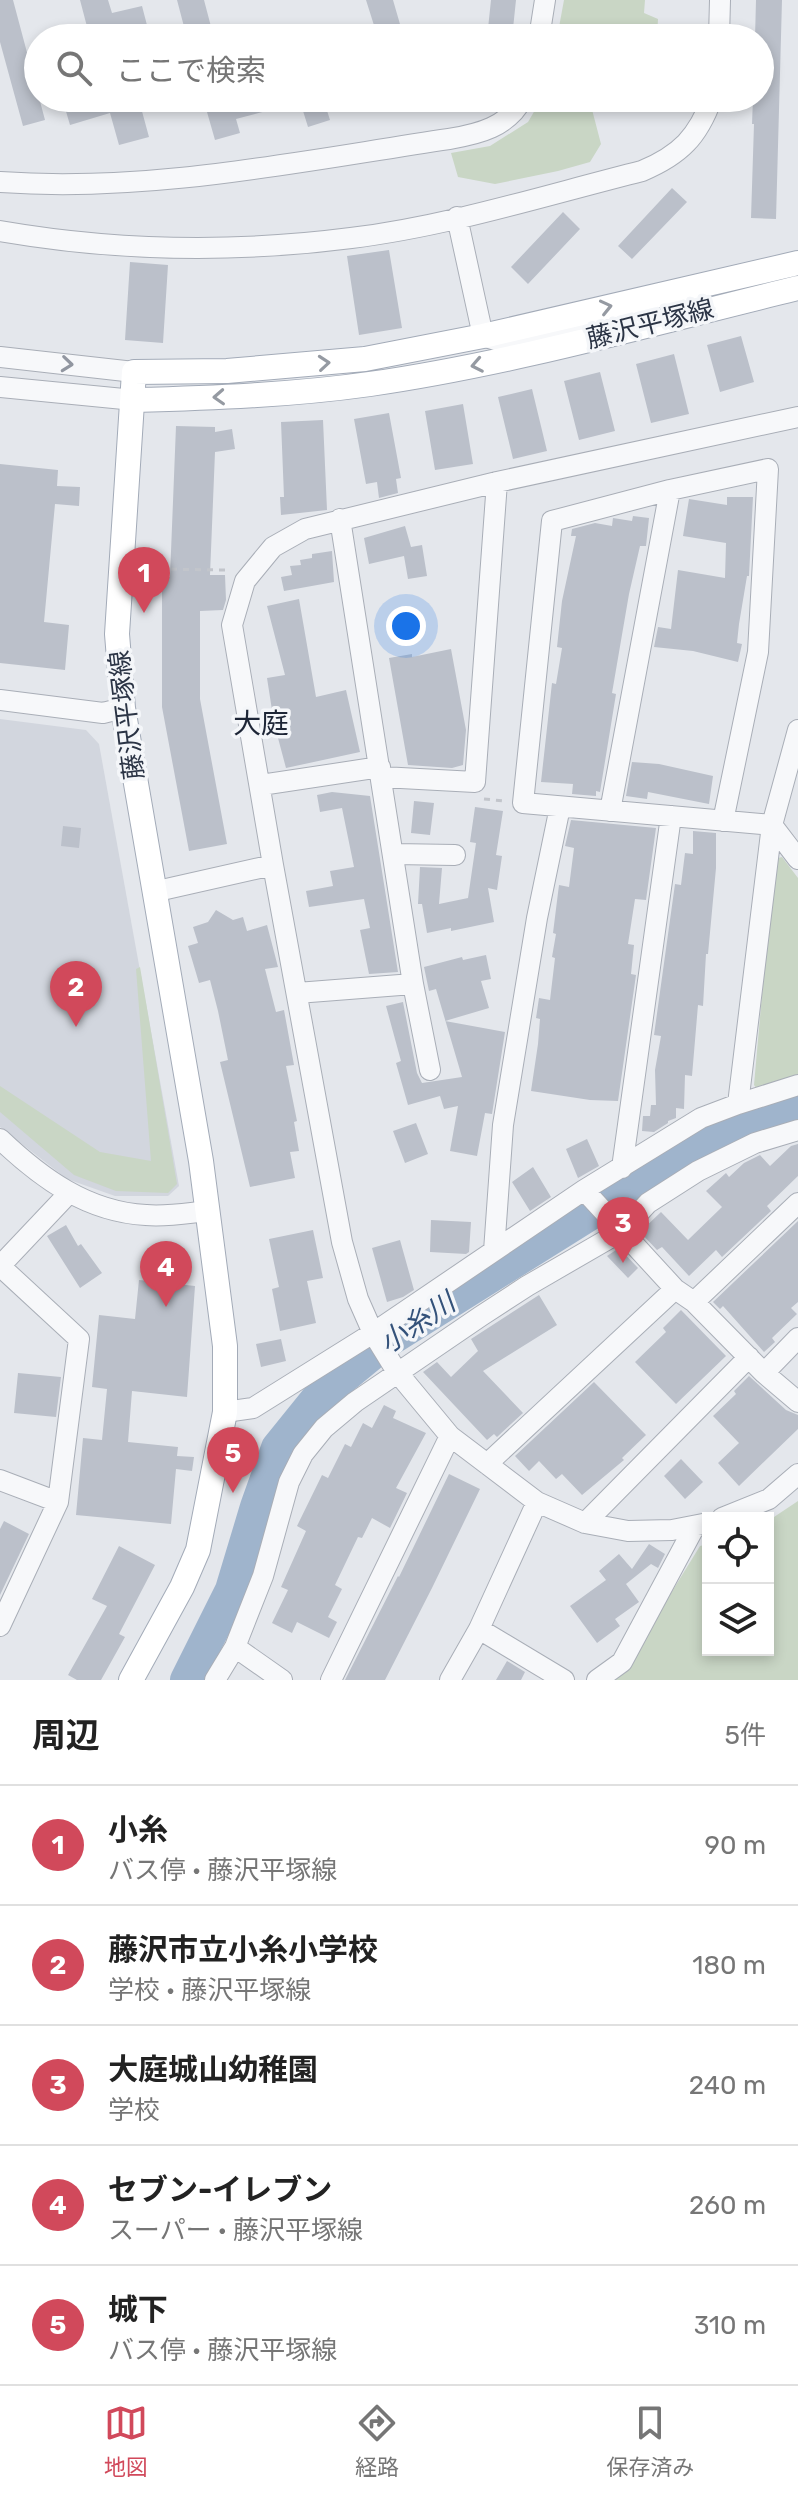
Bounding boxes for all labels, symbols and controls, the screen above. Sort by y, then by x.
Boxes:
search box [24,24,774,112]
icon: search [52,46,96,90]
text: ここで検索 [116,53,266,89]
street label: 藤沢平塚線 [583,293,717,355]
one-way arrow [599,299,612,316]
one-way arrow [318,354,331,371]
one-way arrow [470,355,484,372]
one-way arrow [61,356,74,373]
one-way arrow [212,389,225,406]
pin: 1 [118,547,170,613]
your location [386,606,426,646]
street label: 藤沢平塚線 [104,649,150,781]
district label: 大庭 [233,707,289,740]
pin: 2 [50,961,102,1027]
pin: 3 [597,1197,649,1263]
pin: 4 [140,1241,192,1307]
water label: 小糸川 [373,1284,464,1360]
pin: 5 [207,1427,259,1493]
map controls [702,1512,774,1656]
button: locate [702,1512,774,1584]
button: layers [702,1584,774,1656]
text: 周辺 [32,1715,100,1756]
text: 5件 [725,1720,766,1751]
text: 小糸 [108,1812,168,1848]
text: 1 [52,1830,64,1861]
text: 90 m [705,1830,766,1861]
text: バス停 · 藤沢平塚線 [108,1855,337,1886]
text: 藤沢市立小糸小学校 [108,1932,378,1968]
text: 2 [50,1950,66,1981]
text: 180 m [692,1950,766,1981]
text: 学校 · 藤沢平塚線 [108,1975,311,2006]
text: 大庭城山幼稚園 [108,2052,318,2088]
text: 3 [49,2070,67,2101]
text: 240 m [689,2070,766,2101]
text: 学校 [108,2095,160,2126]
text: セブン-イレブン [108,2172,332,2208]
text: 4 [49,2190,67,2221]
text: 260 m [689,2190,766,2221]
text: スーパー · 藤沢平塚線 [108,2215,363,2246]
text: 城下 [108,2292,168,2328]
text: 5 [50,2310,66,2341]
text: 310 m [694,2310,766,2341]
text: バス停 · 藤沢平塚線 [108,2335,337,2366]
tab: 地図 [104,2401,148,2481]
tab: 経路 [355,2401,399,2481]
tab: 保存済み [606,2401,694,2481]

